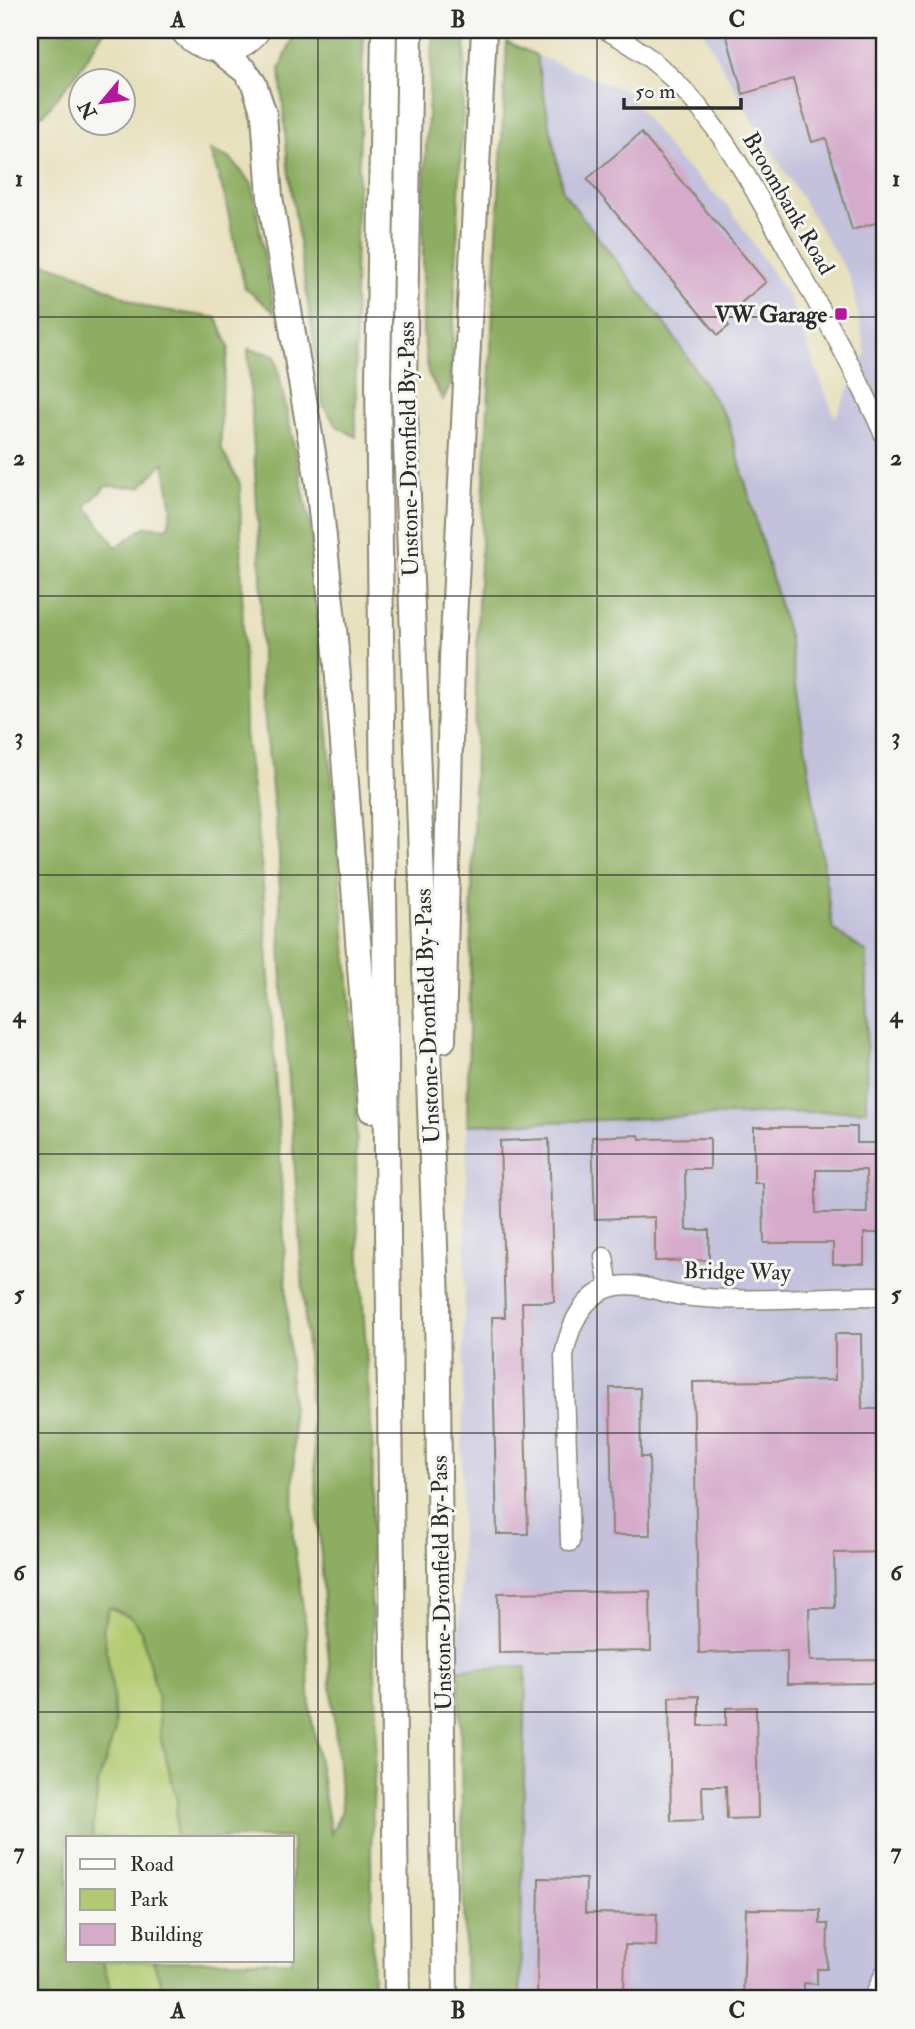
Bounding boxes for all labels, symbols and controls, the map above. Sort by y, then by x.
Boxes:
text: A [170,5,186,34]
text: B [450,5,466,34]
text: C [729,5,745,34]
north arrow [66,66,136,136]
scale bar [624,66,742,110]
text: 50 m [635,78,676,105]
text: N [73,96,103,124]
street label: Broombank Road [736,127,841,280]
text: 1 [15,164,23,193]
text: 1 [892,164,900,193]
place label: VW Garage [714,300,827,330]
marker: VW Garage [833,306,849,322]
street label: Unstone-Dronfield By-Pass [392,321,425,577]
text: 2 [13,443,25,472]
text: 2 [890,443,902,472]
text: 3 [15,722,23,751]
text: 3 [892,722,900,751]
street label: Unstone-Dronfield By-Pass [409,888,446,1144]
text: 4 [12,1000,27,1029]
text: 4 [889,1000,904,1029]
street label: Bridge Way [683,1256,792,1287]
text: 5 [14,1279,25,1308]
text: 5 [891,1279,902,1308]
street label: Unstone-Dronfield By-Pass [425,1455,458,1711]
text: 6 [13,1558,27,1587]
text: 6 [890,1558,904,1587]
legend [66,1836,294,1962]
text: 7 [14,1837,25,1866]
text: 7 [891,1837,902,1866]
text: Road [130,1851,175,1878]
text: Park [130,1886,168,1913]
text: Building [130,1921,203,1948]
text: A [170,1996,186,2025]
text: B [450,1996,466,2025]
text: C [729,1996,745,2025]

